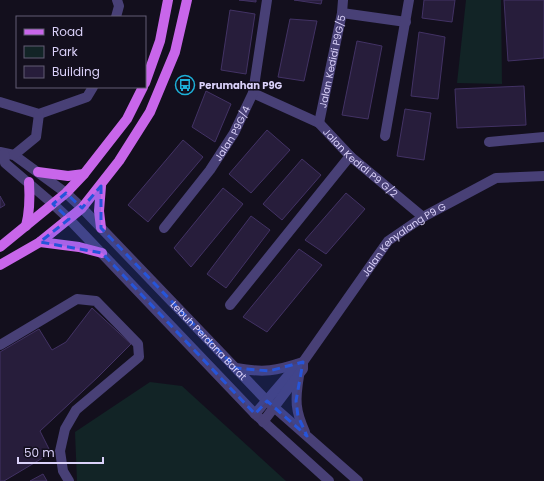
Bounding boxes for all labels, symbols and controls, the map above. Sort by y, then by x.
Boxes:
street label: Jalan Kedidi P9G/5 [315,14,349,109]
legend [16,16,146,88]
text: Road [52,23,83,40]
text: Park [52,43,79,60]
text: Building [52,63,100,80]
bus stop icon: Perumahan P9G [174,74,196,96]
place label: Perumahan P9G [199,78,283,93]
street label: Jalan P9G/4 [211,103,254,164]
street label: Jalan Kedidi P9 G/2 [319,125,401,201]
street label: Jalan Kenyalang P9 G [358,199,449,280]
street label: Lebuh Perdana Barat [167,298,250,384]
scale bar [18,439,103,465]
text: 50 m [24,444,55,461]

